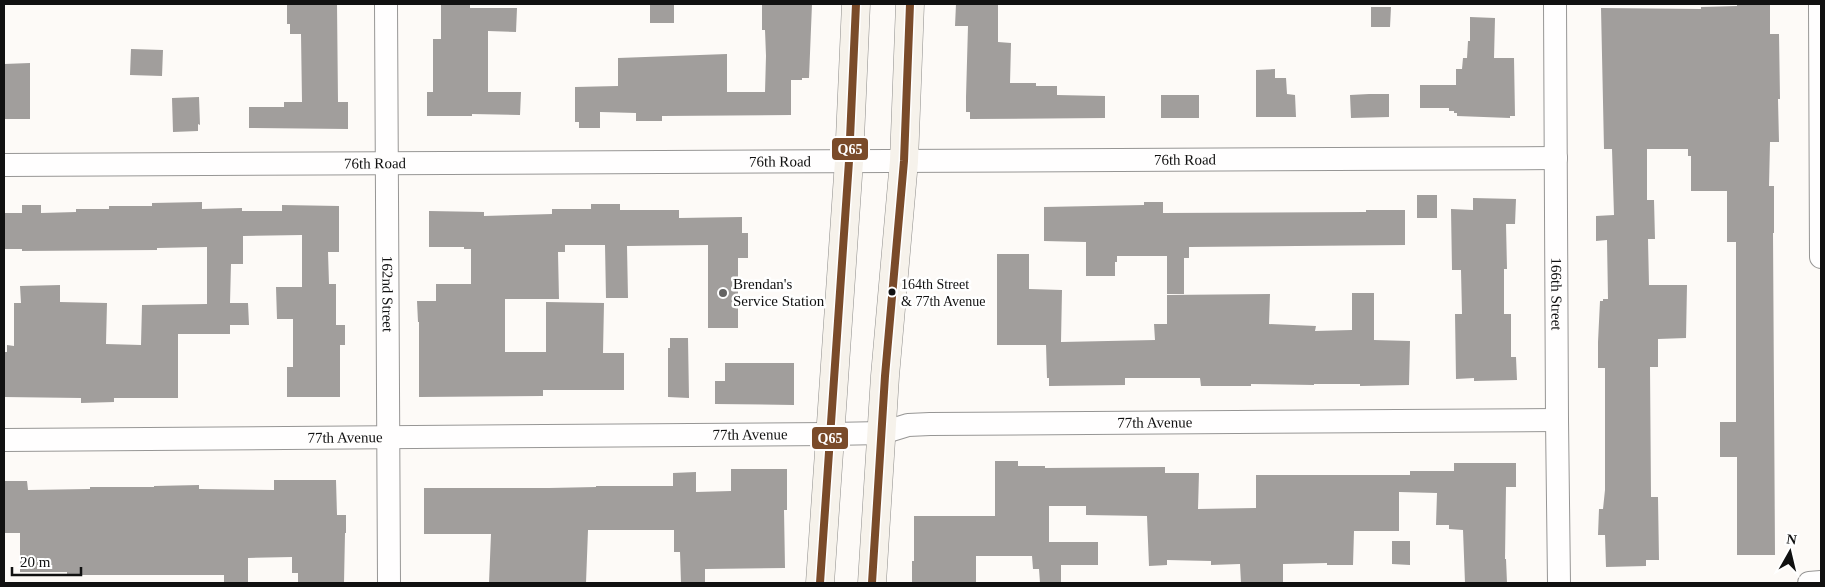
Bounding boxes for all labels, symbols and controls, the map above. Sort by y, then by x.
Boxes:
line badge: Q65 [831,137,869,161]
text: Q65 [838,142,862,157]
street label: 76th Road [1154,152,1217,168]
street label: 76th Road [749,153,812,170]
street label: 76th Road [344,155,407,171]
street label: 162nd Street [379,256,396,333]
street label: 166th Street [1548,257,1565,331]
place label: Brendan's Service Station [733,276,825,309]
place label: 164th Street & 77th Avenue [901,277,986,309]
marker: Brendan's Service Station [717,287,729,299]
marker: 164th Street & 77th Avenue [887,287,897,297]
street label: 77th Avenue [1117,414,1193,431]
street label: 77th Avenue [712,426,788,443]
line badge: Q65 [811,426,849,450]
street label: 77th Avenue [307,429,383,446]
text: Q65 [818,431,842,446]
north arrow [1765,527,1815,577]
text: N [1786,531,1798,548]
scale bar [12,544,81,576]
text: 20 m [20,554,51,570]

